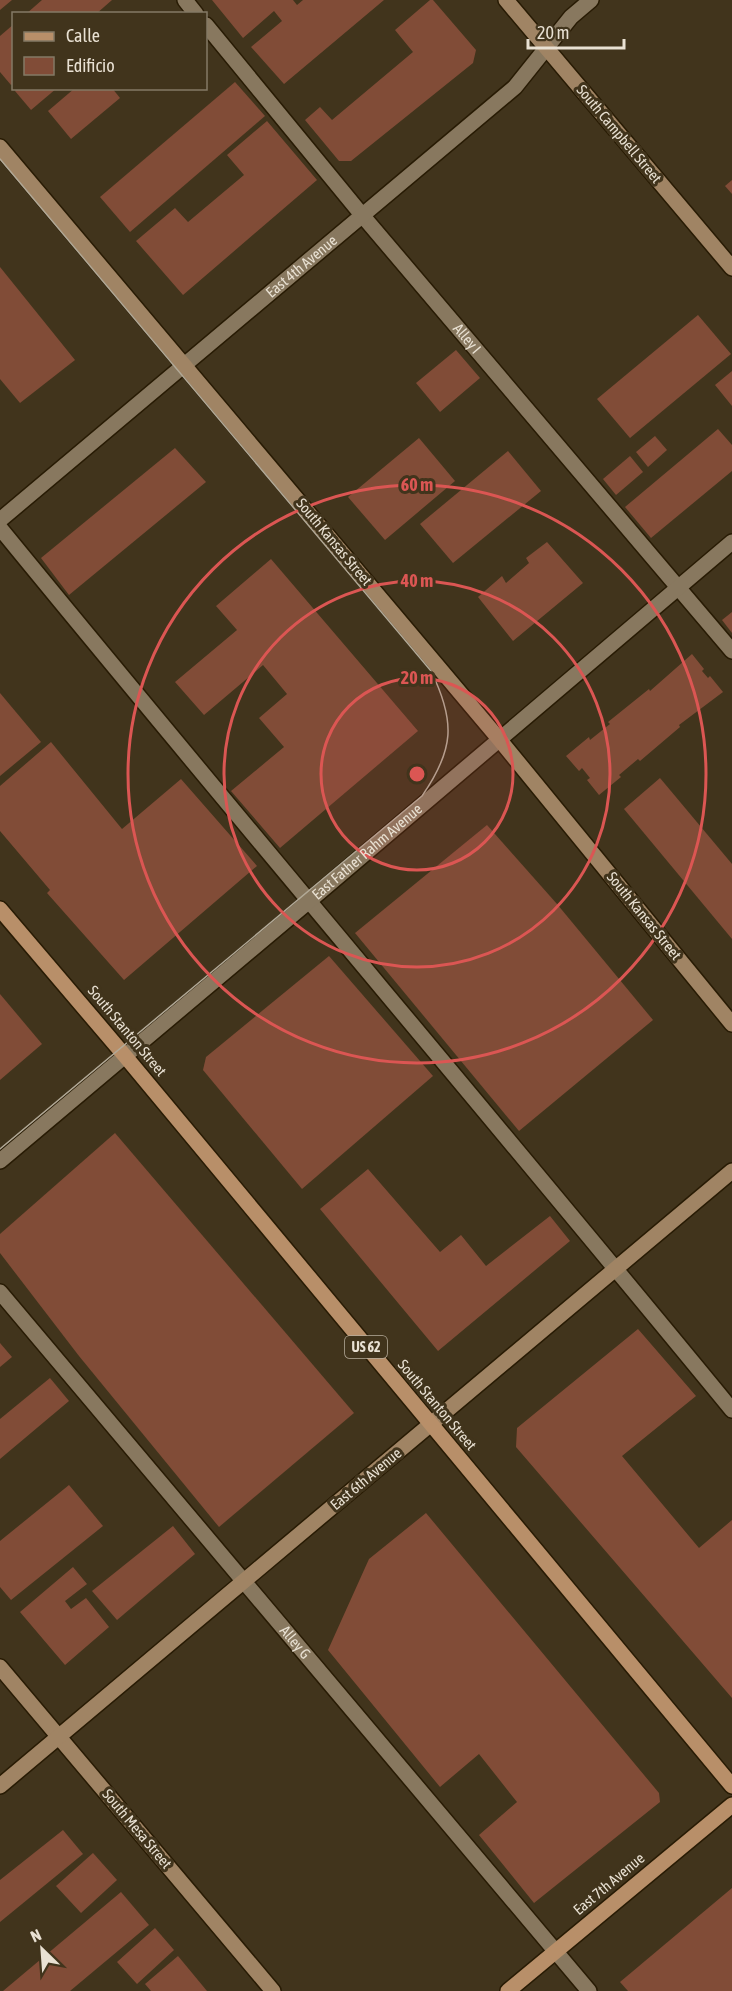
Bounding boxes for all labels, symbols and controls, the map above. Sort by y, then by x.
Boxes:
legend [12,12,207,90]
scale bar [528,12,624,50]
text: 20 m [537,22,569,43]
text: Calle [66,25,100,46]
text: Edificio [66,55,115,76]
street label: South Campbell Street [573,81,665,186]
street label: East 4th Avenue [262,231,340,301]
street label: Alley I [450,320,485,357]
text: 60 m [401,474,433,495]
street label: South Kansas Street [293,495,376,589]
text: 40 m [400,570,433,591]
text: 20 m [401,667,433,688]
centre of rings [407,764,427,784]
street label: East Father Rahm Avenue [308,800,425,903]
street label: South Kansas Street [604,868,685,963]
street label: South Stanton Street [85,982,170,1079]
road number: US 62 [345,1336,387,1358]
street label: South Stanton Street [395,1356,480,1453]
street label: East 6th Avenue [327,1444,405,1513]
street label: Alley G [277,1622,314,1662]
street label: South Mesa Street [99,1786,176,1872]
street label: East 7th Avenue [570,1849,648,1918]
north arrow [12,1919,72,1979]
text: N [28,1925,44,1946]

